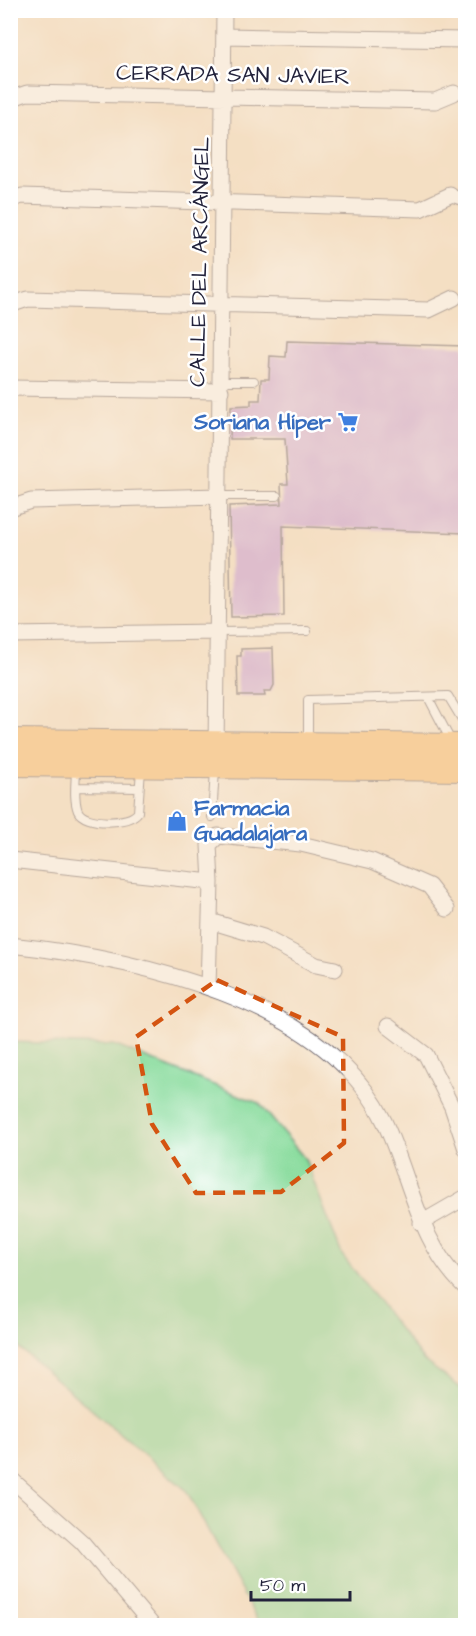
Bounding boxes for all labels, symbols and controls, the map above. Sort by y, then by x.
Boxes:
street label: CERRADA SAN JAVIER [116,57,350,93]
street label: CALLE DEL ARCÁNGEL [182,137,218,387]
place label: Soriana Híper [193,407,332,438]
supermarket icon: Soriana Híper [336,410,360,434]
place label: Farmacia Guadalajara [194,793,308,849]
shop icon: Farmacia Guadalajara [165,809,189,833]
scale bar [251,1564,350,1602]
text: 50 m [260,1573,305,1598]

